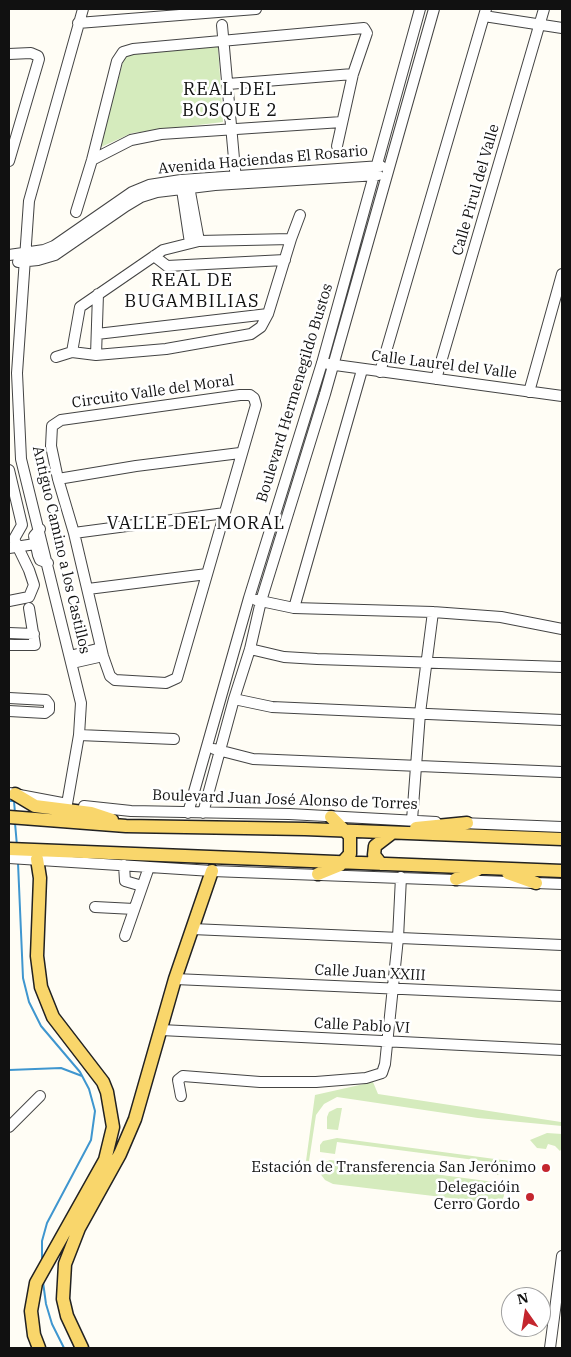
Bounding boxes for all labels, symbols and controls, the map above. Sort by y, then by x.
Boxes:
district label: REAL DEL BOSQUE 2 [181,79,279,122]
street label: Calle Pirul del Valle [449,122,503,258]
street label: Avenida Haciendas El Rosario [157,142,369,178]
district label: REAL DE BUGAMBILIAS [123,270,261,312]
street label: Boulevard Hermenegildo Bustos [253,281,337,505]
street label: Calle Laurel del Valle [370,347,518,383]
street label: Circuito Valle del Moral [71,372,235,412]
street label: Antiguo Camino a los Castillos [28,444,94,656]
district label: VALLE DEL MORAL [105,513,287,535]
street label: Boulevard Juan José Alonso de Torres [152,786,418,814]
street label: Calle Juan XXIII [314,961,426,985]
street label: Calle Pablo VI [314,1014,410,1038]
place label: Estación de Transferencia San Jerónimo [251,1159,536,1177]
marker: Estación de Transferencia San Jerónimo [540,1162,552,1174]
place label: Delegacióin Cerro Gordo [434,1179,520,1214]
marker: Delegacióin Cerro Gordo [524,1191,536,1203]
north arrow [501,1287,551,1337]
text: N [515,1288,530,1308]

